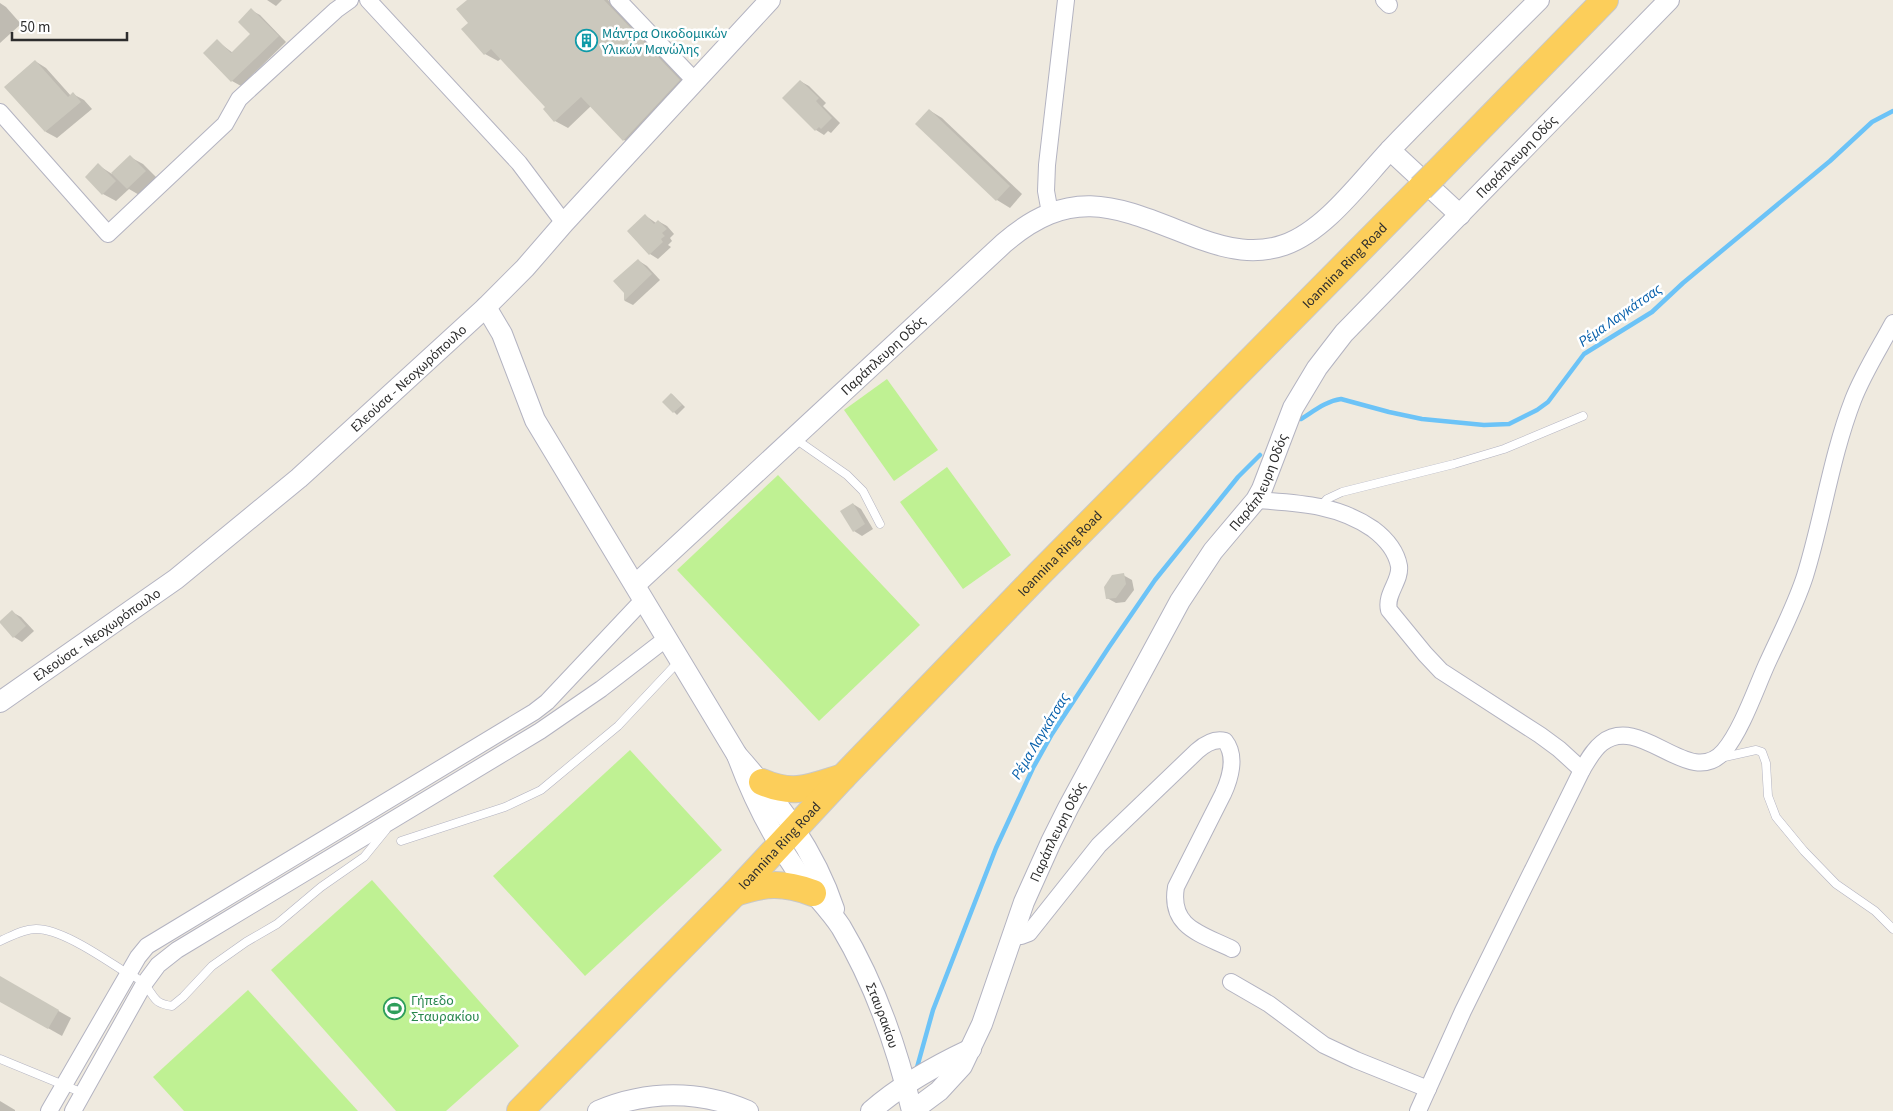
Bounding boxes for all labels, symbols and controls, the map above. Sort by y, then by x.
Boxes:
scale bar [12,10,128,42]
text: 50 m [20,17,50,38]
place label: Μάντρα Οικοδομικών Υλικών Μανώλης [601,24,728,60]
building icon: Μάντρα Οικοδομικών Υλικών Μανώλης [574,29,598,53]
street label: Παράπλευρη Οδός [1472,111,1562,203]
street label: Ioannina Ring Road [1298,219,1392,314]
water label: Ρέμα Λαγκάτσας [1574,278,1667,352]
street label: Παράπλευρη Οδός [837,312,930,400]
street label: Ελεούσα - Νεοχωρόπουλο [347,320,472,437]
street label: Παράπλευρη Οδός [1225,431,1293,536]
street label: Ioannina Ring Road [1013,507,1107,602]
street label: Ελεούσα - Νεοχωρόπουλο [30,584,165,687]
water label: Ρέμα Λαγκάτσας [1006,688,1075,784]
street label: Παράπλευρη Οδός [1025,779,1091,886]
street label: Ioannina Ring Road [734,798,826,895]
street label: Σταυρακίου [860,980,903,1051]
place label: Γήπεδο Σταυρακίου [411,991,480,1027]
sports icon: Γήπεδο Σταυρακίου [383,996,407,1020]

